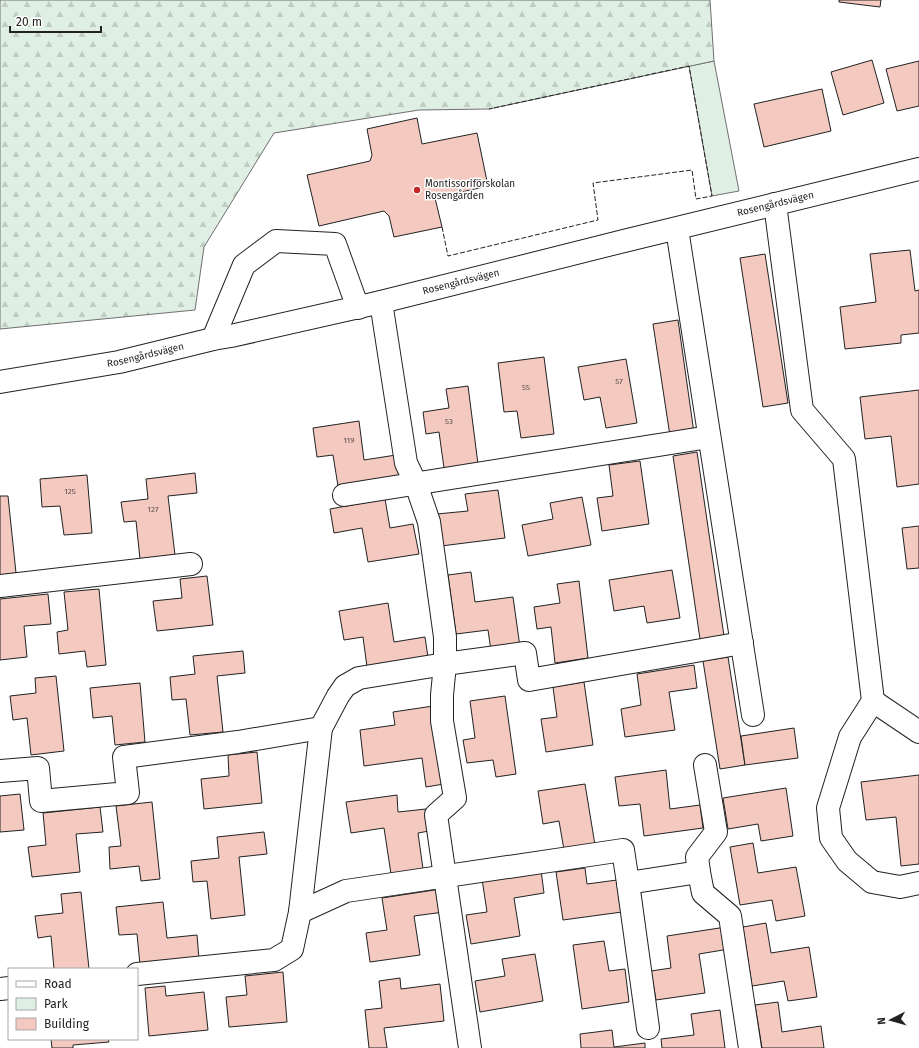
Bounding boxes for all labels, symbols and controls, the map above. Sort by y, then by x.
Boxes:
scale bar [10,8,101,34]
text: 20 m [16,15,42,29]
place label: Montissoriförskolan Rosengården [425,178,515,202]
marker: Montissoriförskolan Rosengården [412,185,422,195]
street label: Rosengårdsvägen [736,189,815,219]
street label: Rosengårdsvägen [421,267,501,297]
street label: Rosengårdsvägen [106,340,185,370]
house number: 57 [615,377,623,386]
house number: 55 [522,383,530,392]
house number: 53 [445,417,453,426]
house number: 119 [343,436,355,445]
house number: 125 [64,487,76,496]
house number: 127 [148,505,159,514]
legend [8,968,138,1040]
text: Road [44,977,72,991]
text: Park [44,997,68,1011]
north arrow [871,1000,911,1040]
text: Building [44,1017,90,1031]
text: N [875,1017,888,1025]

